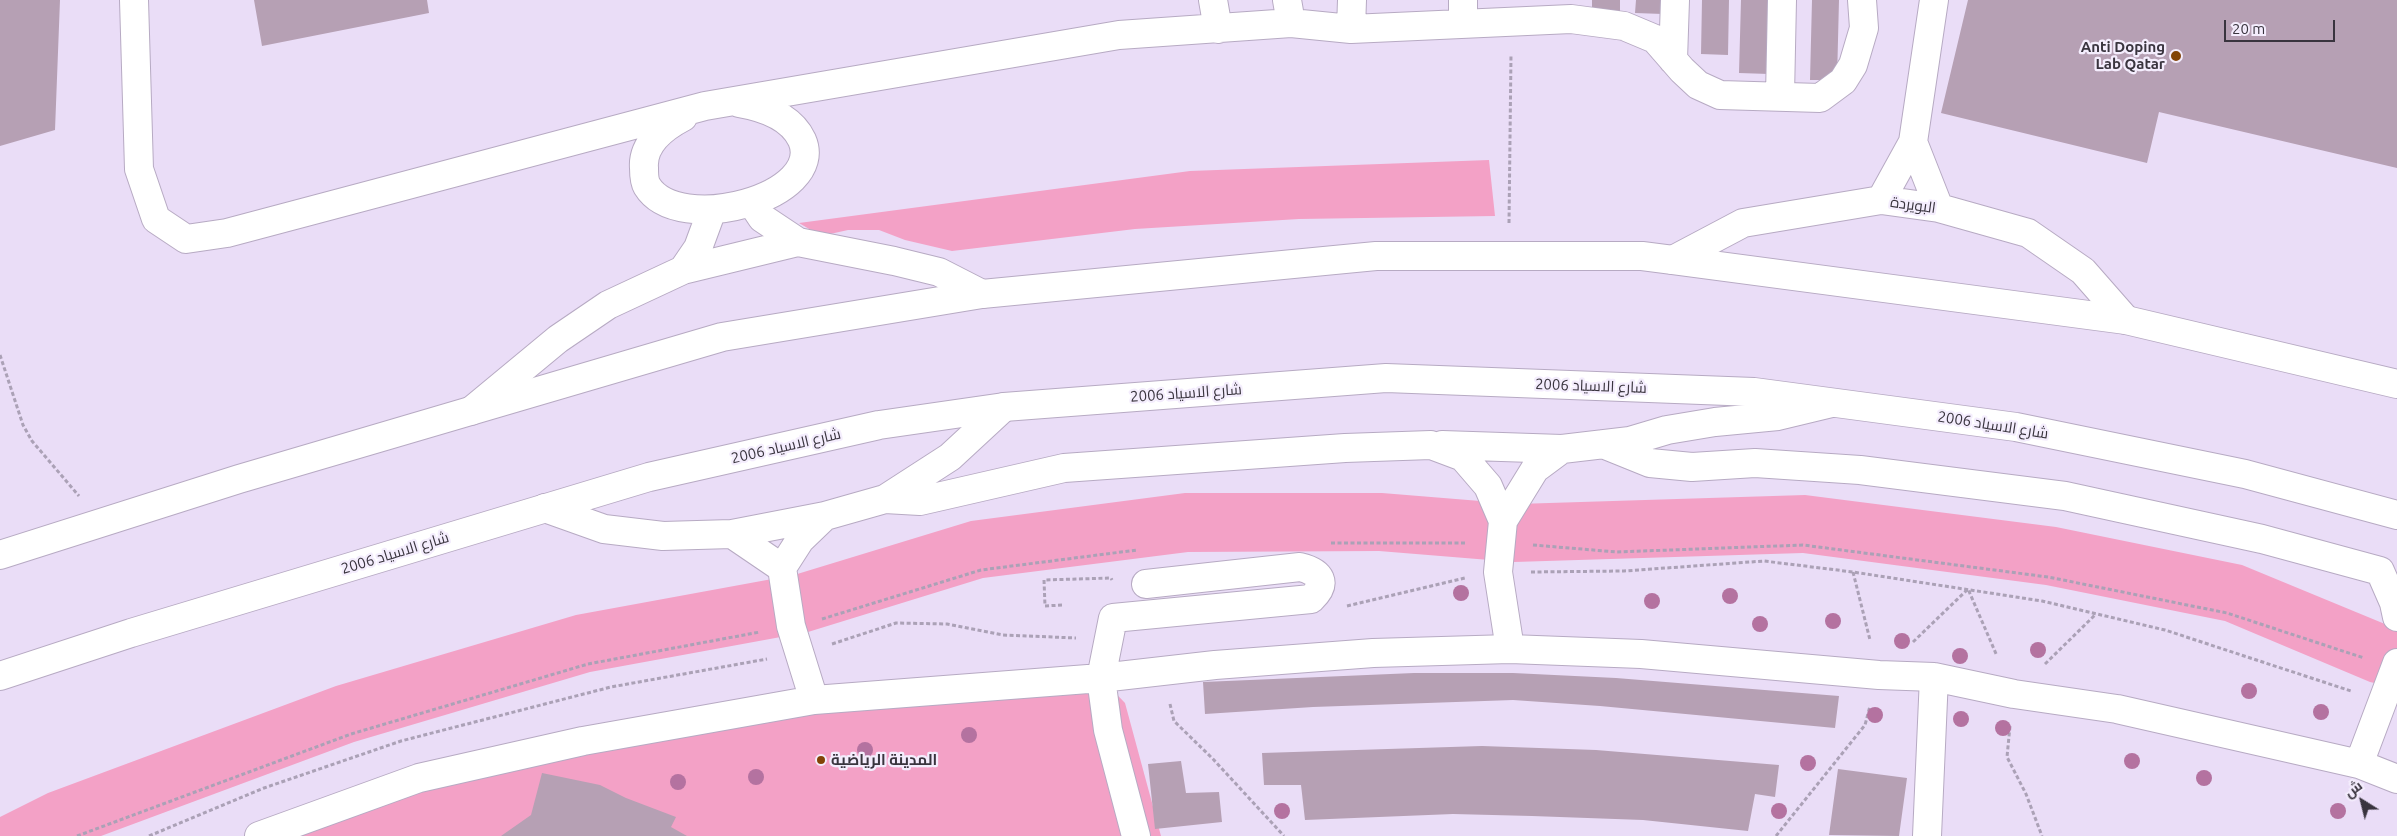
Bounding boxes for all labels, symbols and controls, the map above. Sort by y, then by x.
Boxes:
scale bar [2227,10,2338,42]
text: 20 m [2232,20,2265,37]
place label: Anti Doping Lab Qatar [2081,38,2165,73]
marker: Anti Doping Lab Qatar [2169,49,2183,63]
street label: البويردة [1889,193,1937,217]
street label: شارع الاسياد 2006 [1535,375,1647,397]
street label: شارع الاسياد 2006 [1130,380,1242,406]
street label: شارع الاسياد 2006 [1936,407,2050,443]
street label: شارع الاسياد 2006 [729,425,843,467]
street label: شارع الاسياد 2006 [339,528,451,578]
place label: المدينة الرياضية [831,751,937,769]
marker: المدينة الرياضية [815,754,827,766]
north arrow [2337,776,2387,826]
text: ش [2341,777,2365,801]

